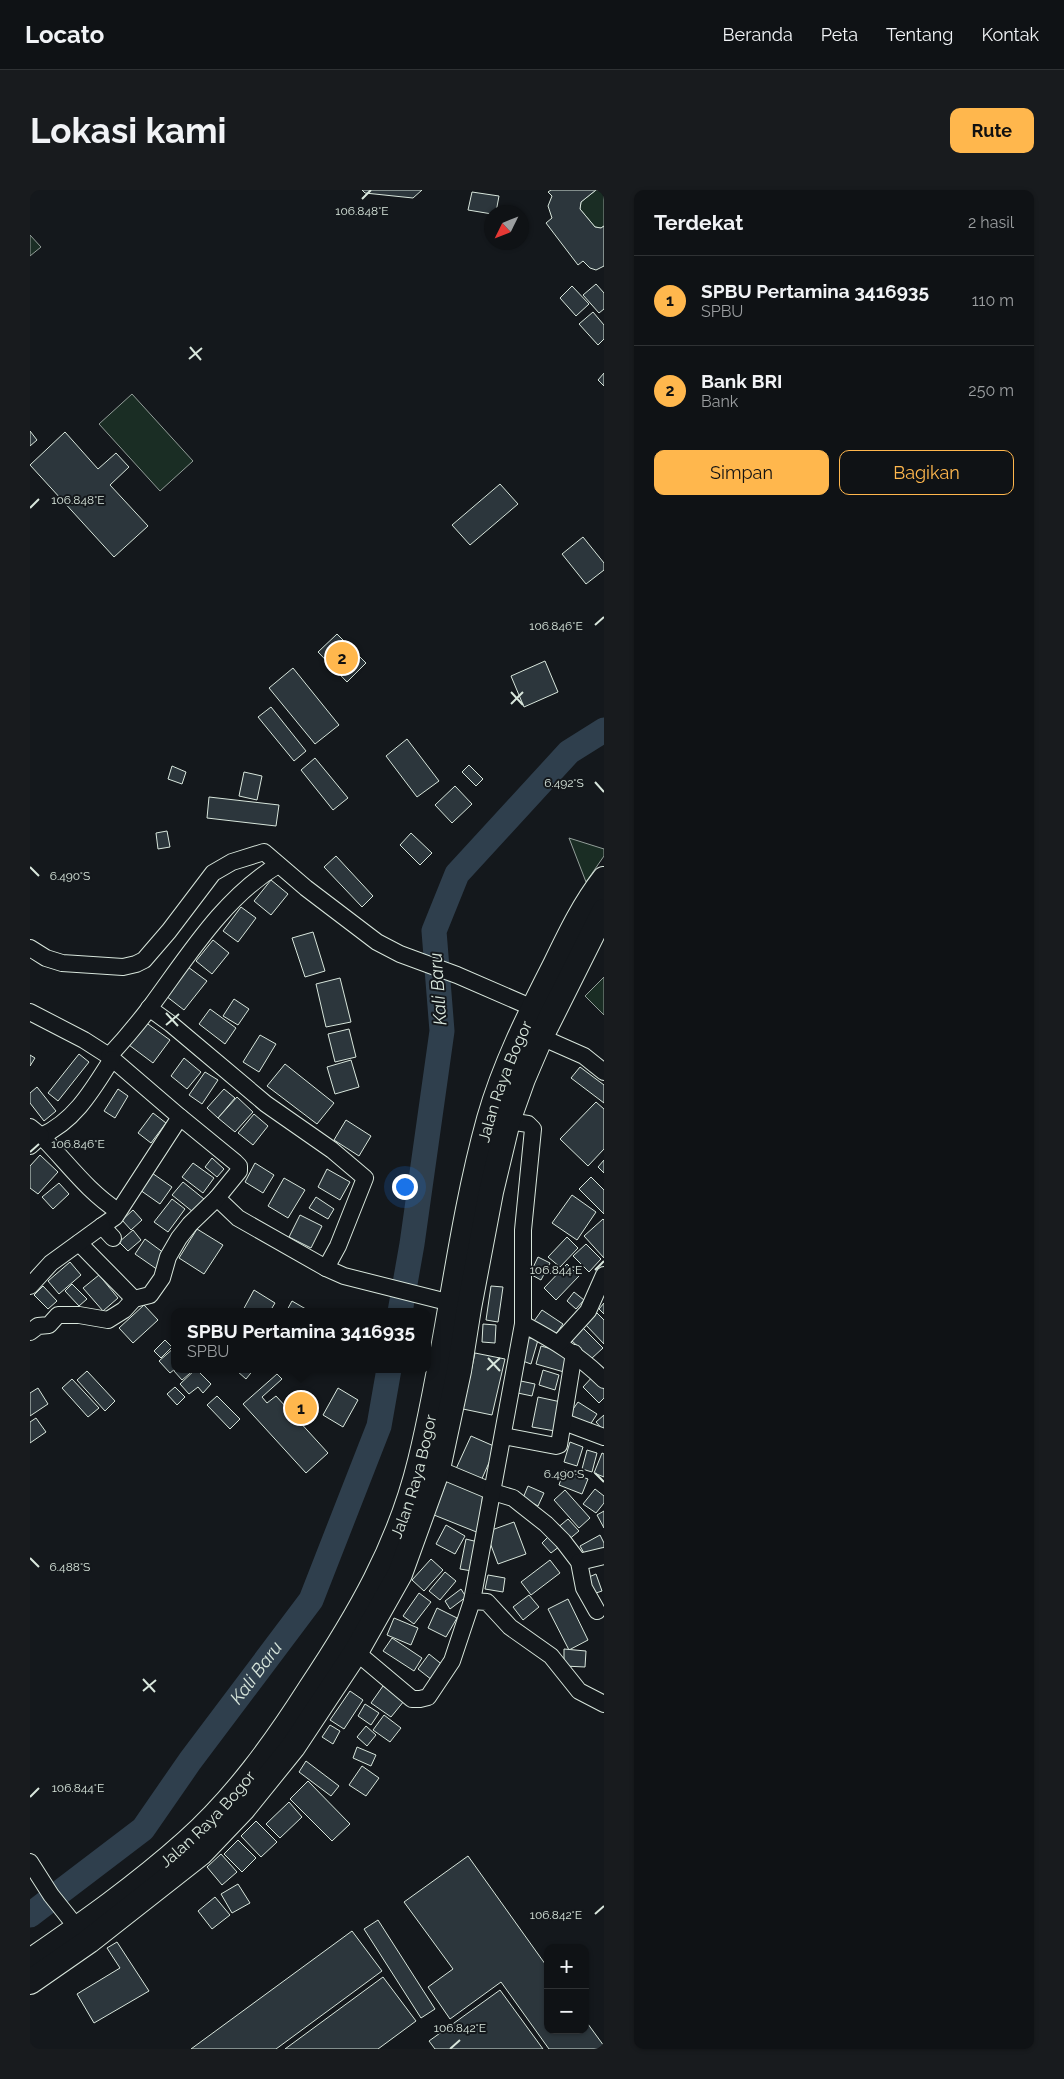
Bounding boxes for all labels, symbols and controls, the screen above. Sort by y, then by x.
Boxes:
text: Locato [25,20,104,49]
text: Beranda [723,24,793,45]
text: Peta [821,24,858,45]
text: Tentang [886,24,953,45]
text: Kontak [981,24,1039,45]
button: Rute [950,108,1034,153]
text: Lokasi kami [30,110,227,151]
text: 106.848°E [335,204,389,218]
north arrow [484,205,529,250]
text: Terdekat [654,210,743,235]
text: 2 hasil [968,213,1014,232]
text: SPBU Pertamina 3416935 [701,280,929,302]
text: 1 [666,291,674,310]
text: 110 m [972,291,1014,310]
text: SPBU [701,302,743,321]
text: Bank BRI [701,370,782,392]
text: 2 [665,381,675,400]
text: 250 m [968,381,1014,400]
text: Bank [701,392,738,411]
button: Simpan [654,450,829,495]
button: Bagikan [839,450,1014,495]
text: 106.848°E [51,493,105,507]
text: 106.846°E [529,619,583,633]
pin: 2 [326,639,358,677]
text: 6.492°S [544,776,584,790]
text: 6.490°S [50,869,90,883]
water label: Kali Baru [424,952,451,1026]
street label: Jalan Raya Bogor [474,1018,536,1144]
text: 106.846°E [51,1137,105,1151]
your location [392,1174,418,1200]
text: 106.844°E [530,1263,582,1277]
popup [171,1308,431,1373]
text: SPBU Pertamina 3416935 [187,1320,415,1342]
text: SPBU [187,1342,229,1361]
pin: 1 [285,1389,317,1427]
street label: Jalan Raya Bogor [386,1412,440,1541]
text: 6.490°S [544,1467,584,1481]
text: 6.488°S [50,1560,90,1574]
water label: Kali Baru [226,1637,286,1708]
street label: Jalan Raya Bogor [156,1767,260,1871]
text: 106.844°E [52,1781,104,1795]
text: 106.842°E [530,1908,582,1922]
map controls [544,1944,589,2034]
button: + [544,1944,589,1989]
button: − [544,1989,589,2034]
text: 106.842°E [434,2021,486,2035]

